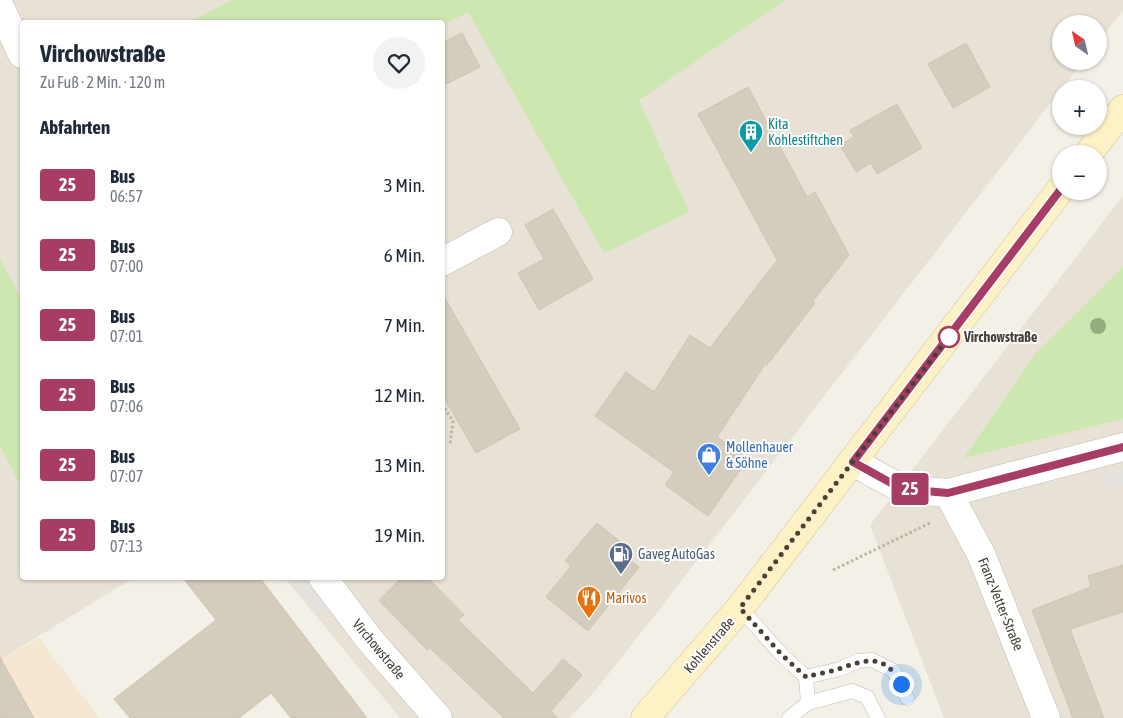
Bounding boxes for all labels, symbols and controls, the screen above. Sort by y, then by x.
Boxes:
north arrow [1052,15,1108,70]
map controls [1052,15,1107,200]
button: heart [373,37,425,89]
text: Virchowstraße [40,40,166,67]
text: Zu Fuß · 2 Min. · 120 m [40,73,165,91]
button: + [1052,80,1107,135]
text: Abfahrten [40,116,110,138]
place label: Kita Kohlestiftchen [768,116,843,148]
building icon: Kita Kohlestiftchen [738,119,764,153]
button: − [1052,145,1107,200]
text: Bus [110,165,135,187]
text: 25 [59,174,76,195]
text: 3 Min. [384,174,425,196]
text: 06:57 [110,187,143,205]
text: Bus [110,235,135,257]
text: 25 [59,244,76,265]
text: 6 Min. [384,244,425,266]
text: 07:00 [110,257,143,275]
text: Bus [110,305,135,327]
text: 25 [59,314,76,335]
text: 7 Min. [384,314,425,336]
marker: Virchowstraße [938,326,960,348]
text: 07:01 [110,327,143,345]
place label: Virchowstraße [963,329,1037,345]
text: Bus [110,375,135,397]
text: 25 [59,384,76,405]
text: 12 Min. [375,384,425,406]
text: 07:06 [110,397,143,415]
place label: Mollenhauer & Söhne [726,439,794,471]
shop icon: Mollenhauer & Söhne [696,442,722,476]
text: Bus [110,445,135,467]
text: 25 [59,454,76,475]
text: 13 Min. [375,454,425,476]
text: 07:07 [110,467,143,485]
line badge: 25 [888,473,932,505]
text: 25 [902,478,918,499]
text: Bus [110,515,135,537]
text: 25 [59,524,76,545]
text: 19 Min. [375,524,425,546]
text: 07:13 [110,537,143,555]
fuel station icon: Gaveg AutoGas [608,541,634,575]
place label: Gaveg AutoGas [638,546,715,562]
street label: Franz-Vetter-Straße [975,555,1027,653]
restaurant icon: Marivos [576,585,602,619]
place label: Marivos [606,590,646,606]
street label: Kohlenstraße [680,614,738,676]
street label: Virchowstraße [349,616,409,682]
your location [889,672,914,697]

